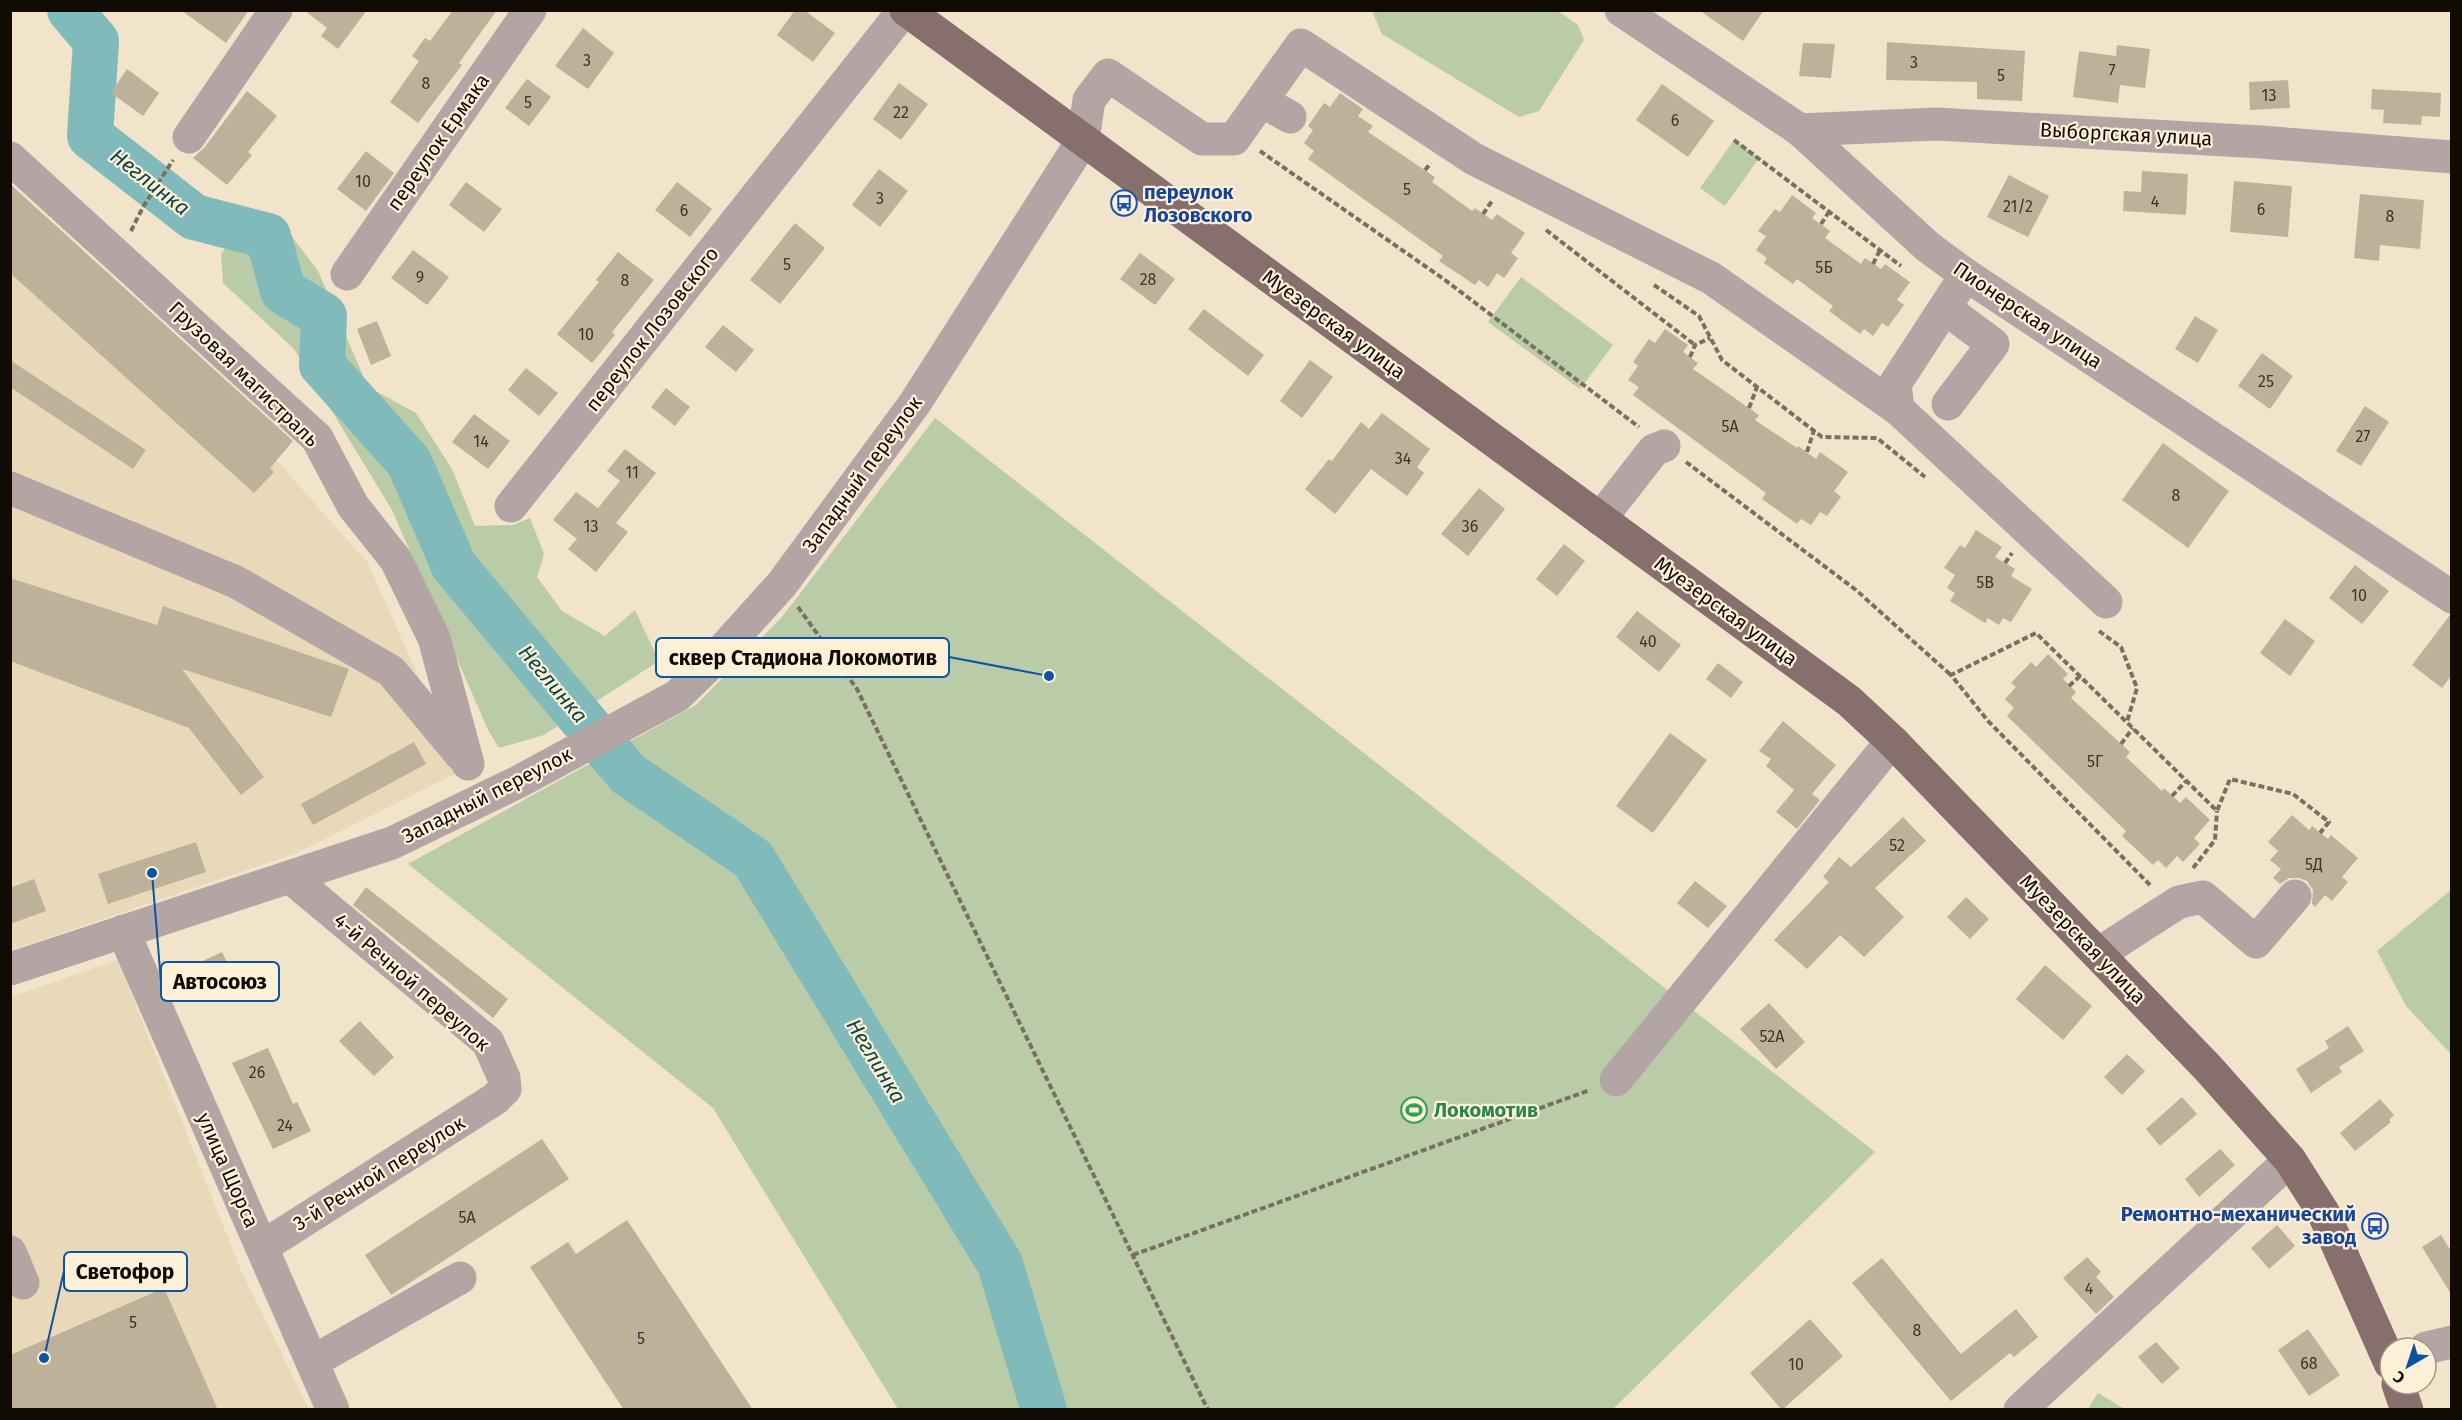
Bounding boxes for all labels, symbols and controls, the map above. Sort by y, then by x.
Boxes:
house number: 3 [583,51,591,70]
house number: 3 [1910,53,1918,72]
house number: 7 [2108,61,2116,80]
house number: 5 [1997,66,2005,85]
street label: переулок Ермака [382,69,494,215]
house number: 8 [422,74,431,93]
house number: 13 [2262,86,2276,105]
house number: 5 [524,93,532,112]
house number: 22 [893,103,909,122]
house number: 6 [1671,111,1679,130]
street label: Выборгская улица [2039,117,2213,151]
water label: Неглинка [105,143,195,221]
house number: 10 [355,172,371,191]
place label: переулок Лозовского [1144,180,1253,227]
house number: 5 [1403,180,1411,199]
bus stop icon: переулок Лозовского [1109,188,1139,218]
house number: 3 [876,189,884,208]
house number: 4 [2151,192,2160,211]
house number: 21/2 [2003,197,2033,216]
house number: 6 [2257,200,2265,219]
house number: 6 [680,201,688,220]
house number: 8 [2386,207,2395,226]
street label: переулок Лозовского [580,242,724,416]
house number: 5 [783,255,791,274]
street label: Пионерская улица [1949,256,2107,374]
house number: 5Б [1815,258,1833,277]
street label: Муезерская улица [1258,264,1410,384]
house number: 9 [416,268,424,287]
house number: 28 [1140,270,1157,289]
house number: 8 [621,271,630,290]
street label: Грузовая магистраль [164,296,324,452]
house number: 10 [578,325,594,344]
house number: 25 [2258,372,2274,391]
street label: Западный переулок [797,391,927,557]
house number: 5А [1721,417,1739,436]
house number: 27 [2356,427,2370,446]
house number: 14 [473,432,489,451]
house number: 34 [1395,449,1412,468]
house number: 11 [625,463,639,482]
house number: 8 [2172,486,2181,505]
house number: 13 [584,517,598,536]
house number: 36 [1462,517,1478,536]
street label: Муезерская улица [1650,551,1802,671]
house number: 5В [1976,573,1994,592]
house number: 10 [2351,586,2367,605]
house number: 40 [1639,632,1657,651]
callout: сквер Стадиона Локомотив [656,638,949,677]
water label: Неглинка [513,640,593,728]
text: сквер Стадиона Локомотив [669,645,937,671]
street label: Западный переулок [398,741,577,848]
house number: 5Г [2087,752,2103,771]
house number: 52 [1889,836,1905,855]
house number: 5Д [2305,855,2323,874]
street label: Муезерская улица [2015,869,2151,1009]
street label: 4-й Речной переулок [329,908,495,1057]
callout: Автосоюз [161,962,279,1001]
text: Автосоюз [172,969,267,995]
water label: Неглинка [841,1014,911,1108]
house number: 52А [1760,1027,1785,1046]
house number: 26 [249,1063,265,1082]
sports icon: Локомотив [1399,1095,1429,1125]
place label: Локомотив [1434,1098,1538,1122]
street label: улица Щорса [192,1109,264,1231]
street label: 3-й Речной переулок [289,1110,470,1236]
house number: 24 [277,1116,293,1135]
place label: Ремонтно-механический завод [2121,1202,2356,1249]
house number: 5А [458,1208,476,1227]
bus stop icon: Ремонтно-механический завод [2360,1211,2390,1241]
callout: Светофор [64,1252,187,1291]
text: Светофор [76,1259,174,1285]
house number: 4 [2085,1279,2094,1298]
house number: 5 [129,1313,137,1332]
house number: 8 [1913,1321,1922,1340]
house number: 5 [637,1329,645,1348]
north arrow [2378,1336,2438,1396]
house number: 68 [2300,1354,2318,1373]
house number: 10 [1788,1355,1804,1374]
text: С [2389,1366,2408,1388]

